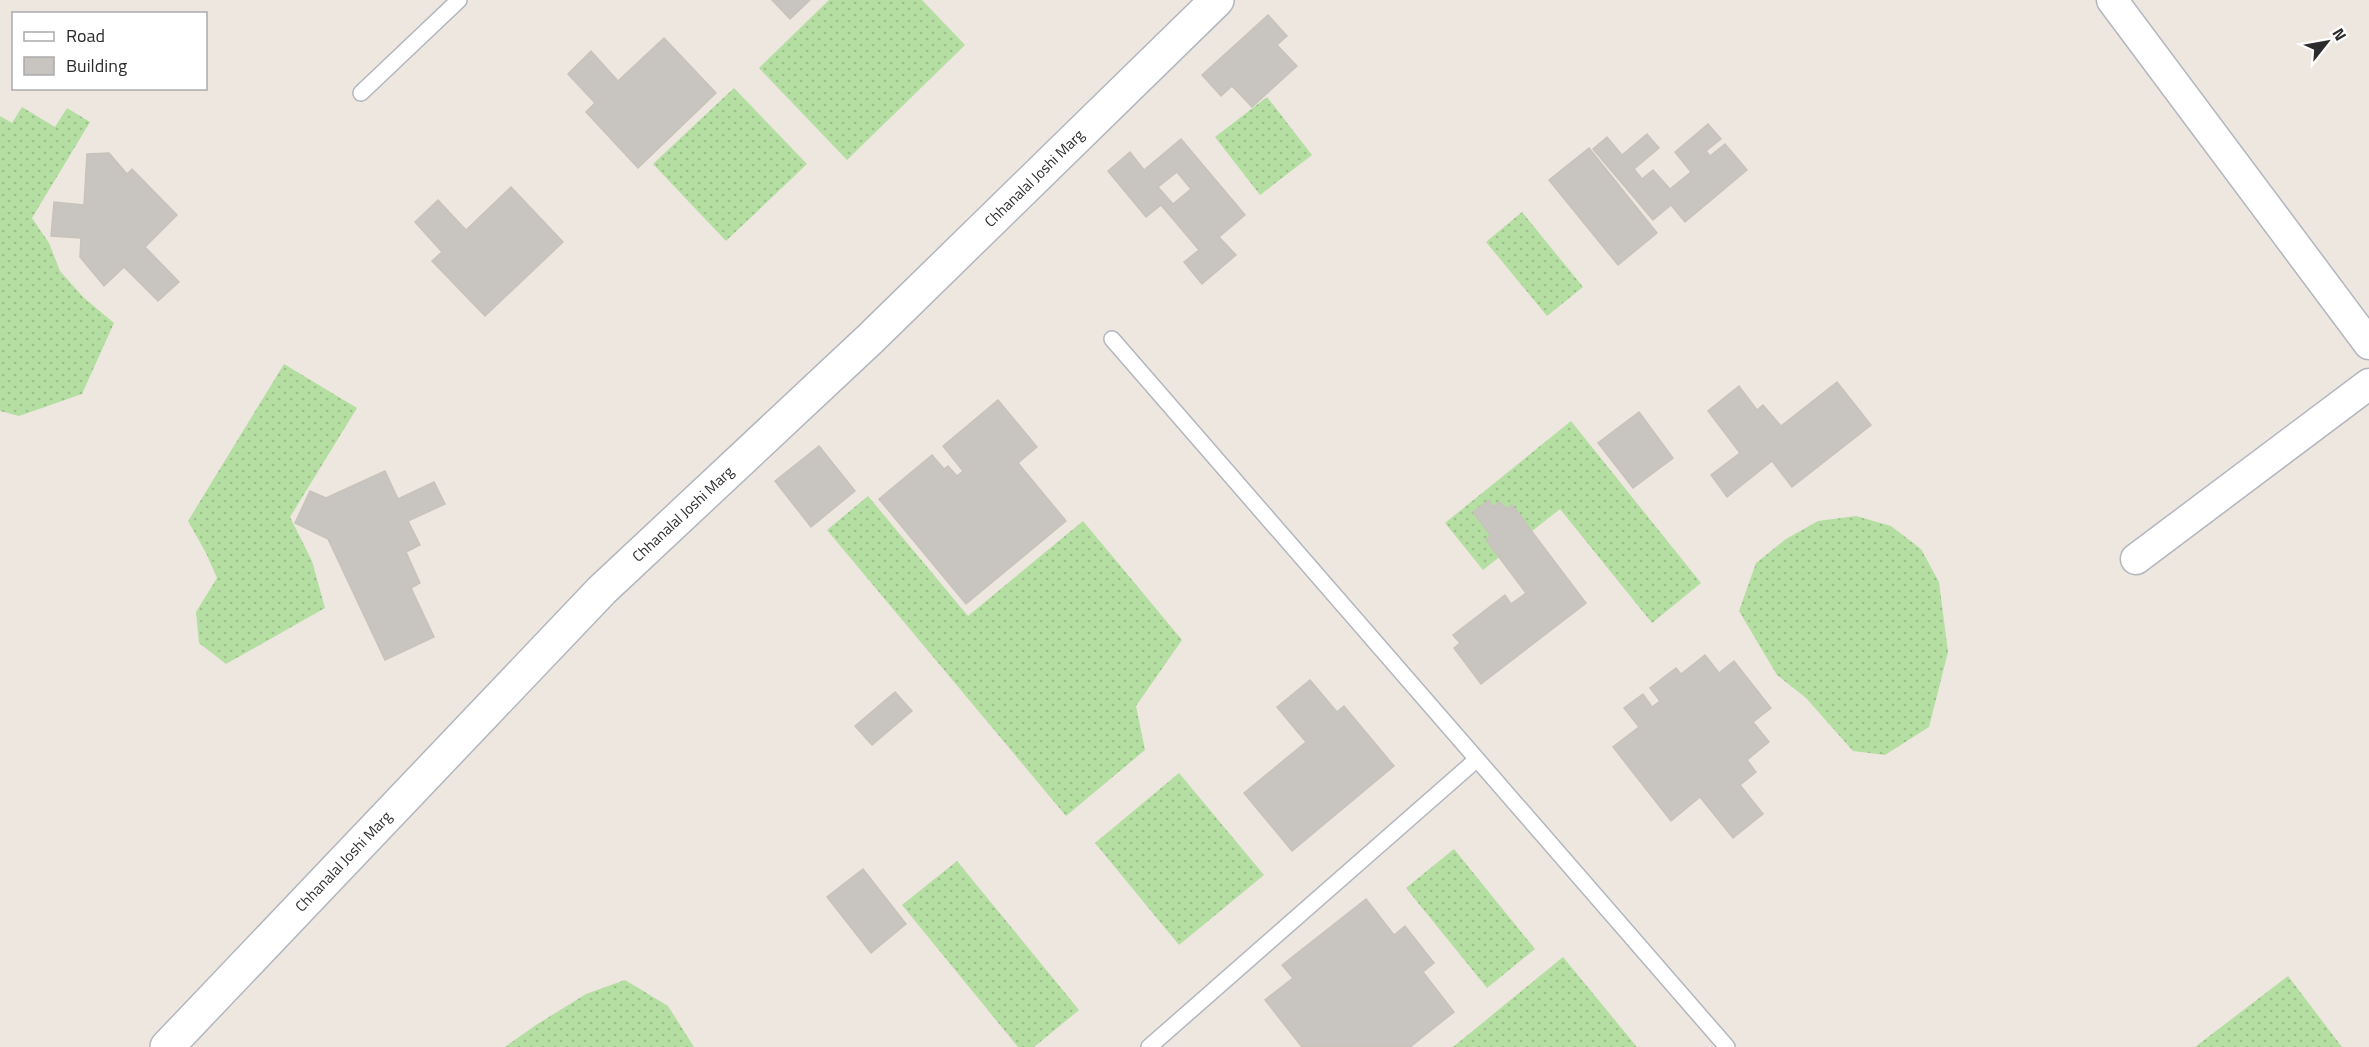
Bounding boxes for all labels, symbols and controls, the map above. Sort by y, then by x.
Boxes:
legend [12,12,207,90]
north arrow [2297,12,2357,72]
text: Road [66,22,105,49]
text: N [2327,23,2353,45]
text: Building [66,52,127,79]
street label: Chhanalal Joshi Marg [979,123,1090,232]
street label: Chhanalal Joshi Marg [627,460,739,567]
street label: Chhanalal Joshi Marg [289,805,397,917]

